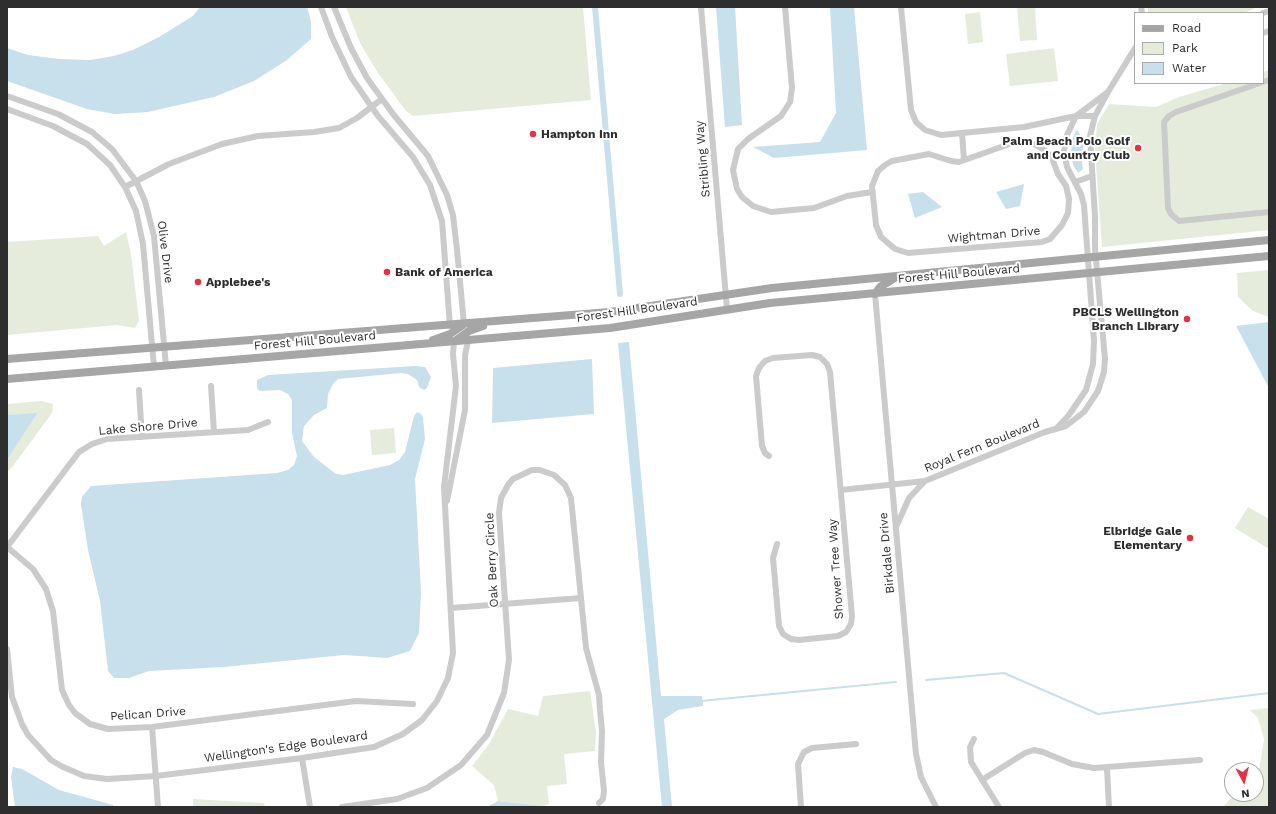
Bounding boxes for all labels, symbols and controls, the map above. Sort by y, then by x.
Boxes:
legend [1134,12,1264,84]
text: Road [1172,21,1201,35]
text: Park [1172,41,1198,55]
text: Water [1172,61,1206,75]
street label: Stribling Way [692,120,714,198]
place label: Hampton Inn [541,127,618,141]
marker: Hampton Inn [528,129,538,139]
place label: Palm Beach Polo Golf and Country Club [1002,134,1130,162]
marker: Palm Beach Polo Golf and Country Club [1133,143,1143,153]
street label: Olive Drive [154,220,176,284]
street label: Wightman Drive [947,224,1041,246]
street label: Forest Hill Boulevard [897,261,1021,287]
place label: Bank of America [395,265,493,279]
marker: Bank of America [382,267,392,277]
place label: Applebee's [206,275,271,289]
marker: Applebee's [193,277,203,287]
street label: Forest Hill Boulevard [575,294,699,326]
place label: PBCLS Wellington Branch Library [1073,305,1179,333]
marker: PBCLS Wellington Branch Library [1182,314,1192,324]
street label: Forest Hill Boulevard [253,328,377,354]
street label: Lake Shore Drive [98,415,198,439]
street label: Royal Fern Boulevard [922,416,1042,476]
street label: Oak Berry Circle [482,512,502,608]
street label: Birkdale Drive [876,512,898,594]
street label: Shower Tree Way [825,518,847,620]
place label: Elbridge Gale Elementary [1103,524,1182,552]
marker: Elbridge Gale Elementary [1185,533,1195,543]
street label: Pelican Drive [110,704,186,724]
street label: Wellington's Edge Boulevard [203,728,369,766]
north arrow [1224,762,1264,802]
text: N [1241,786,1250,800]

